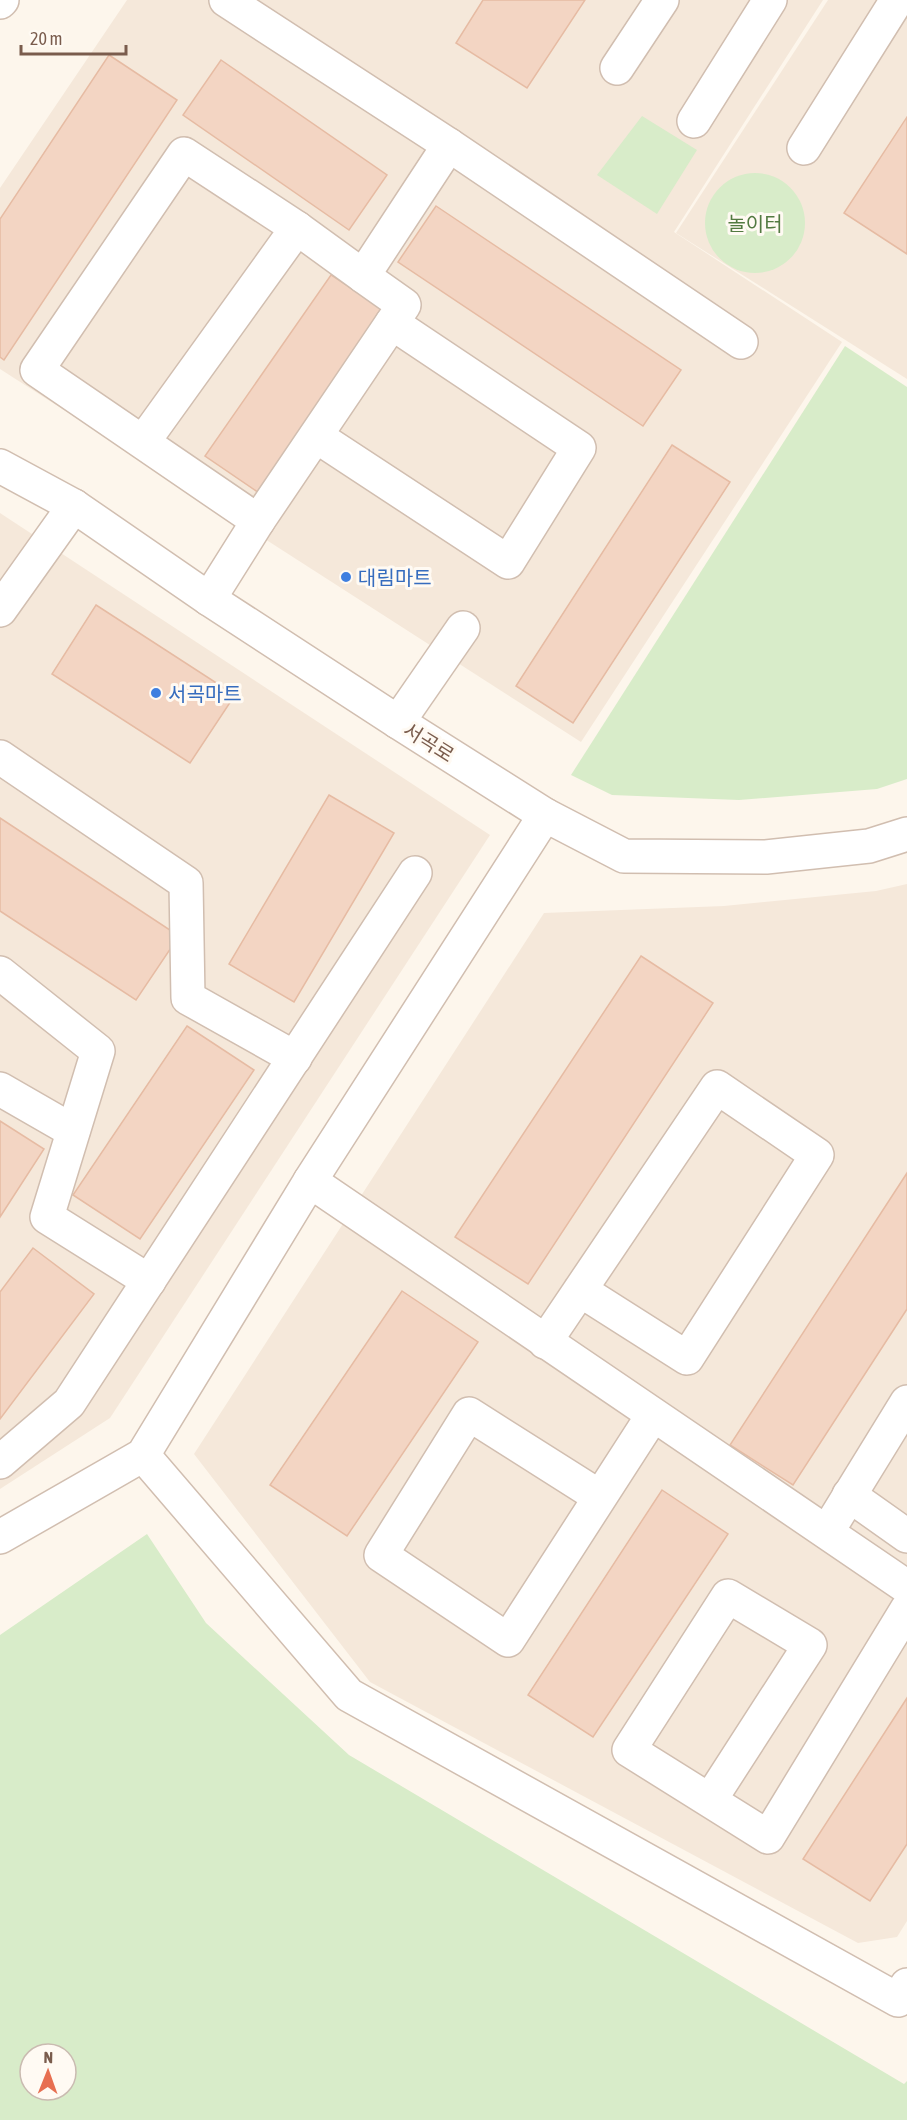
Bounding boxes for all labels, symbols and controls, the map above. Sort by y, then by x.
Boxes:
scale bar [21,18,126,56]
text: 20 m [30,28,62,49]
park label: 놀이터 [727,212,783,235]
place label: 대림마트 [358,566,432,589]
marker: 대림마트 [339,570,353,584]
place label: 서곡마트 [168,682,242,705]
marker: 서곡마트 [149,686,163,700]
street label: 서곡로 [399,718,459,766]
north arrow [18,2042,78,2102]
text: N [43,2048,53,2066]

